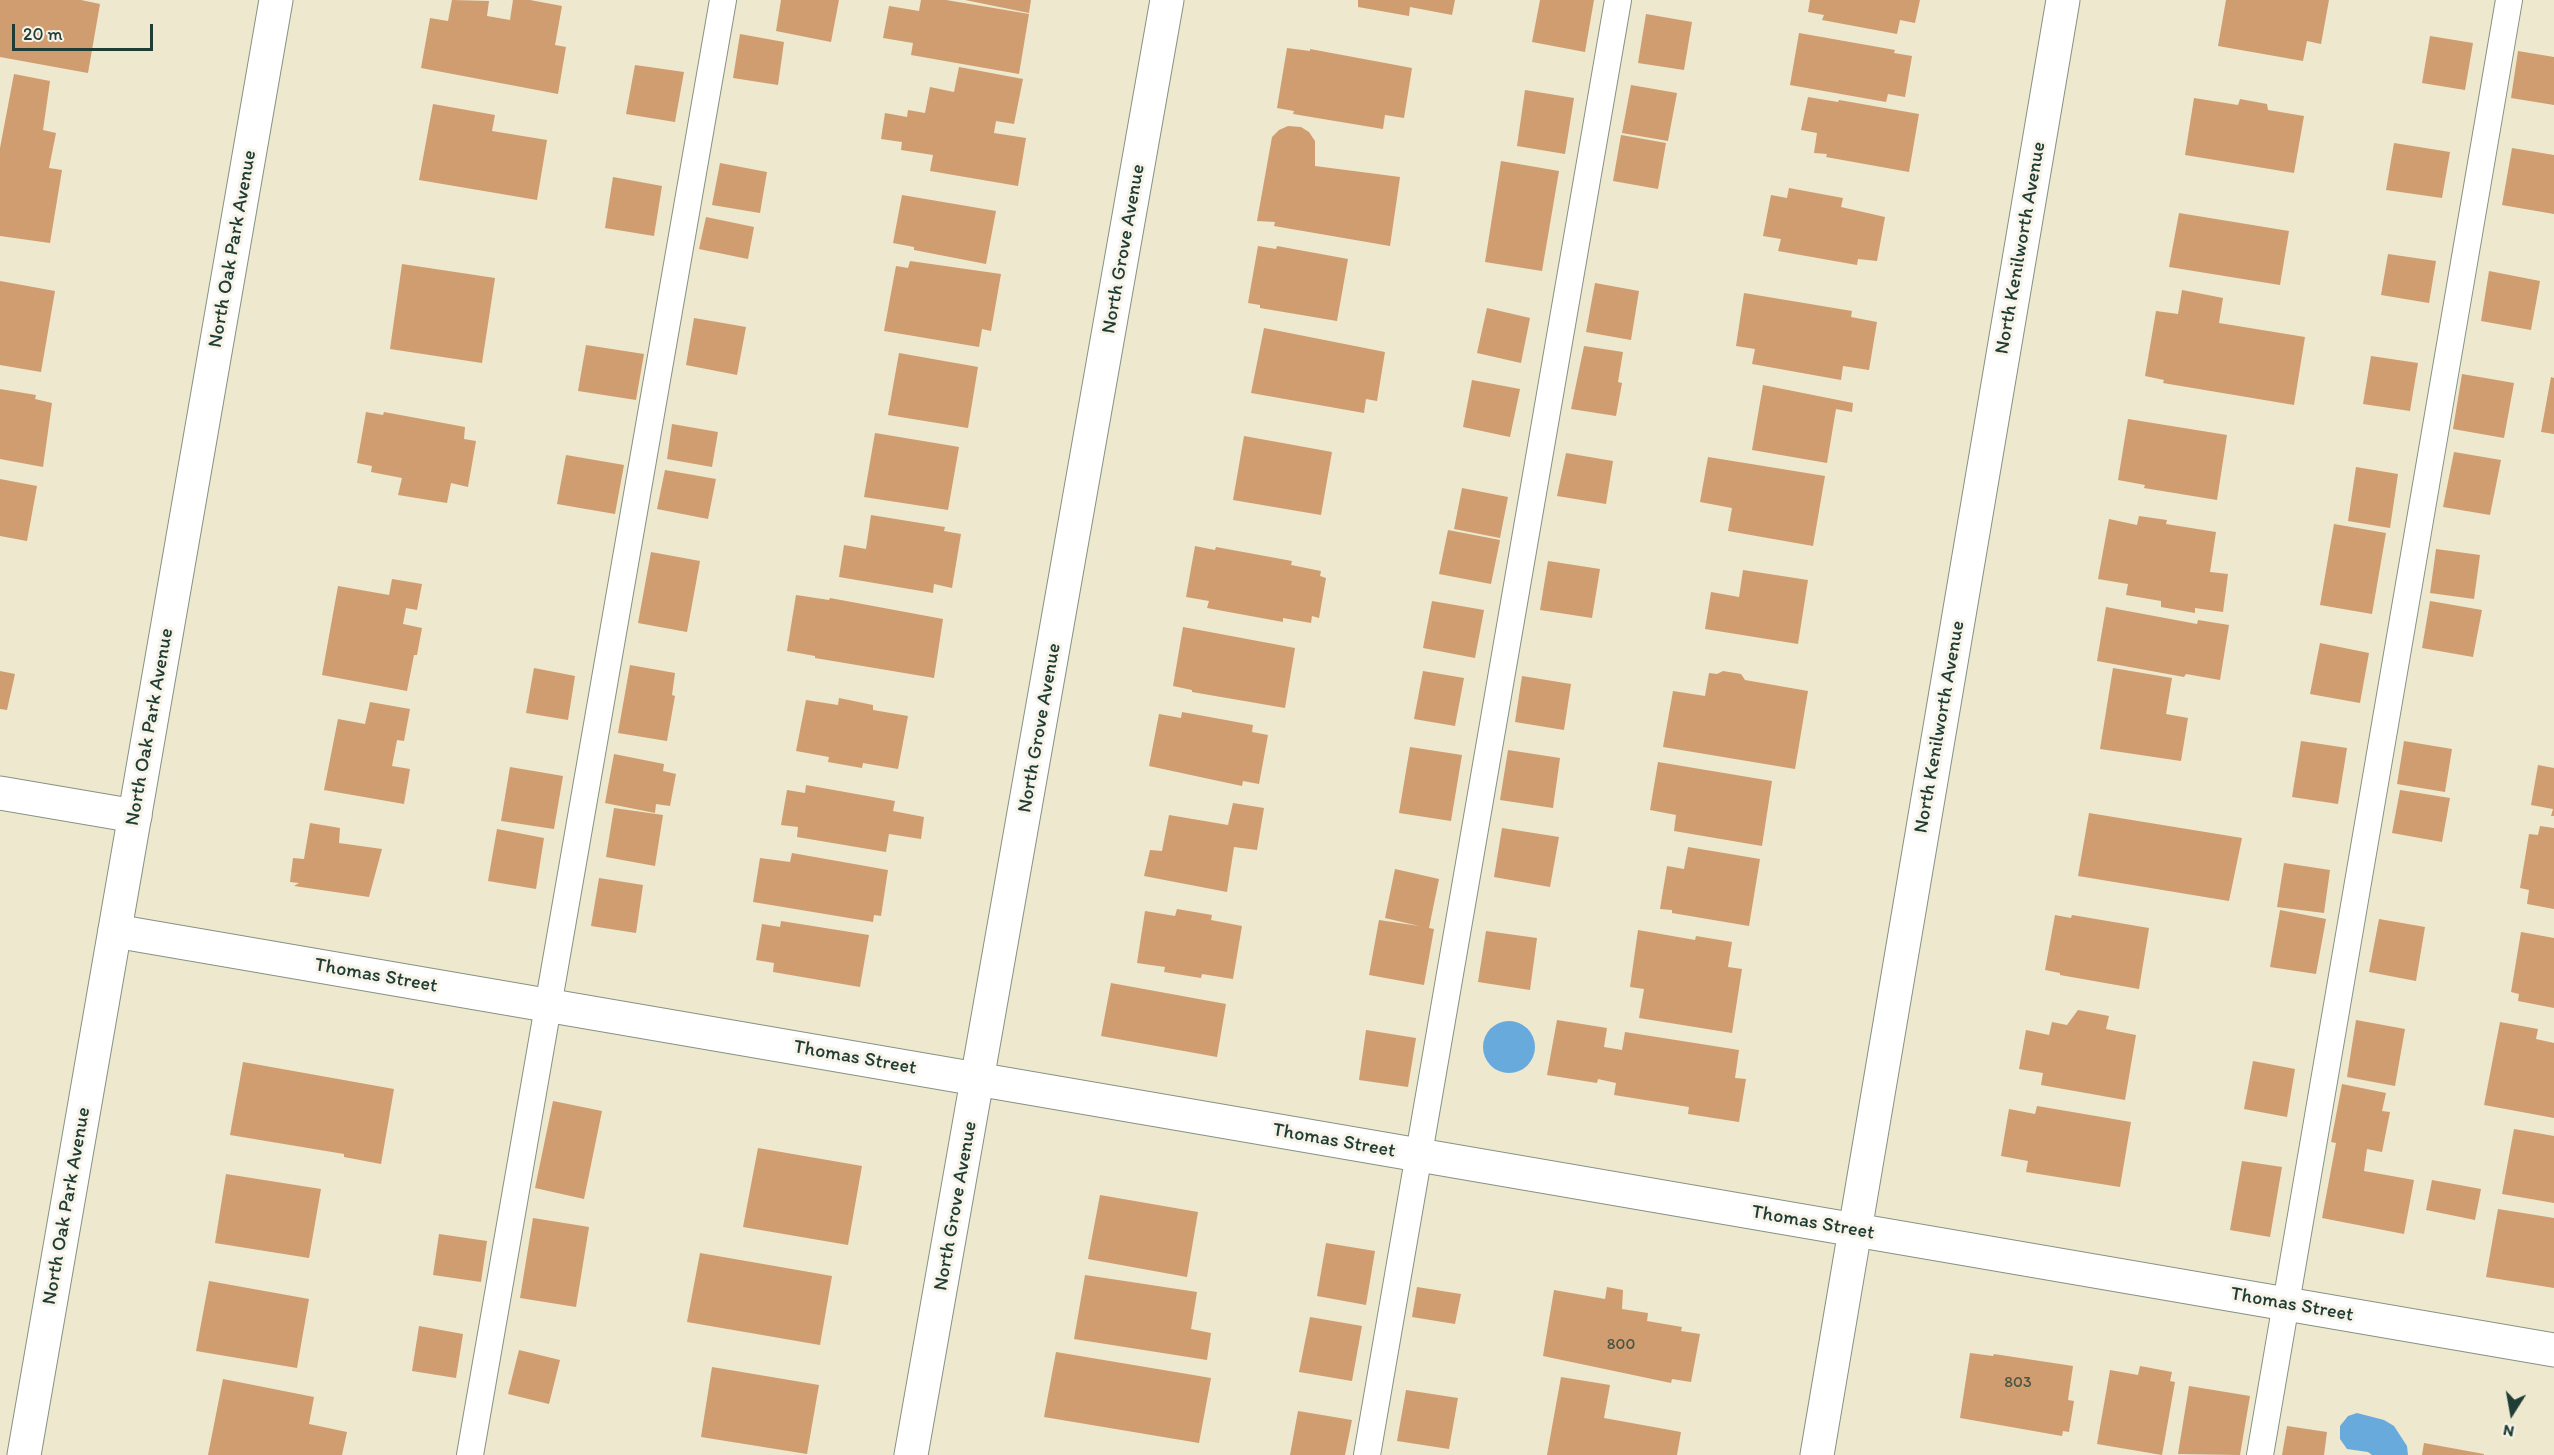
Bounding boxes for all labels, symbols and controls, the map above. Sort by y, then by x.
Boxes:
scale bar [15,12,156,50]
text: 20 m [23,23,63,45]
street label: North Kenilworth Avenue [1990,140,2052,356]
street label: North Oak Park Avenue [204,148,262,350]
street label: North Grove Avenue [1097,162,1151,336]
street label: North Kenilworth Avenue [1909,619,1971,835]
street label: North Oak Park Avenue [121,626,179,828]
street label: North Grove Avenue [1013,641,1067,815]
street label: Thomas Street [313,953,439,999]
street label: Thomas Street [792,1035,918,1081]
street label: North Oak Park Avenue [38,1105,96,1307]
street label: Thomas Street [1271,1118,1397,1164]
street label: North Grove Avenue [929,1119,983,1293]
street label: Thomas Street [1750,1200,1876,1246]
street label: Thomas Street [2229,1282,2355,1328]
house number: 800 [1607,1335,1635,1355]
house number: 803 [2004,1373,2032,1393]
north arrow [2482,1383,2542,1443]
text: N [2501,1421,2516,1442]

